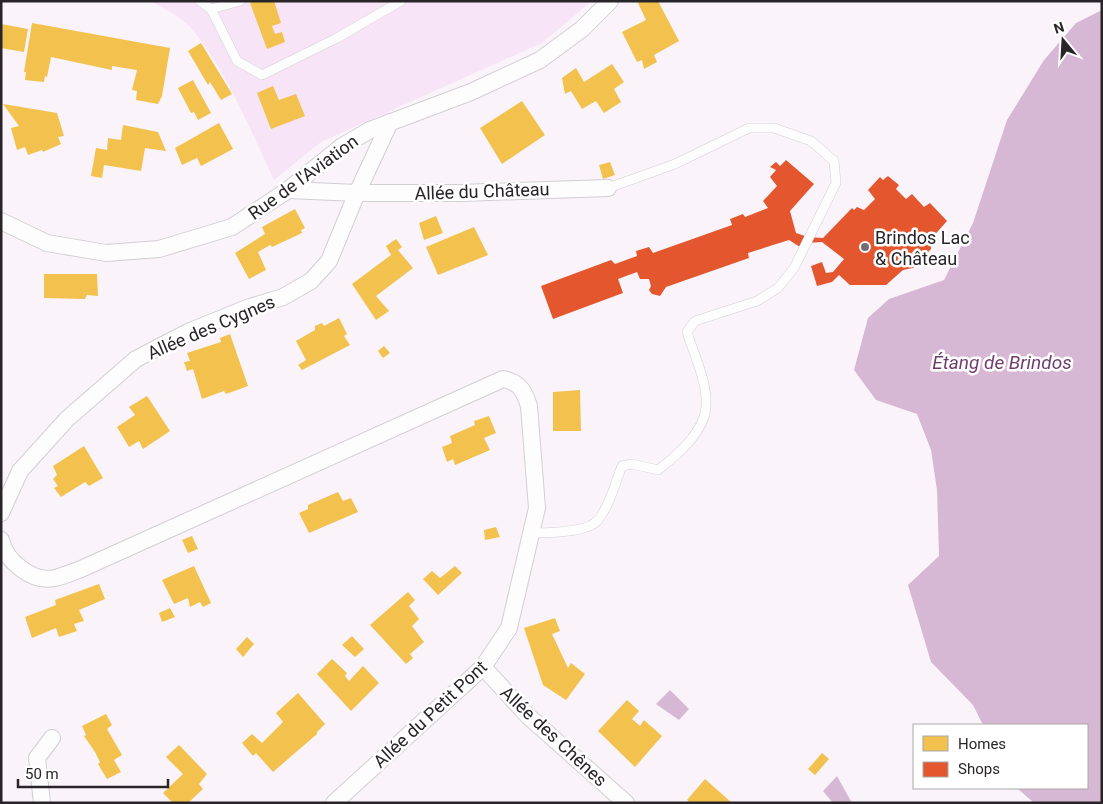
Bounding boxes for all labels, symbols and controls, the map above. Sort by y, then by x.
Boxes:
north arrow [1038,15,1088,65]
text: N [1052,18,1066,37]
street label: Rue de l'Aviation [244,130,362,224]
street label: Allée du Château [414,178,550,204]
place label: Brindos Lac & Château [875,227,970,269]
marker: Brindos Lac & Château [859,241,871,253]
street label: Allée des Cygnes [144,291,278,363]
water label: Étang de Brindos [932,351,1072,374]
street label: Allée du Petit Pont [369,656,491,772]
street label: Allée des Chênes [497,681,611,791]
legend [913,724,1088,789]
text: Homes [958,735,1006,753]
scale bar [18,756,168,788]
text: Shops [958,760,1000,778]
text: 50 m [25,765,59,783]

